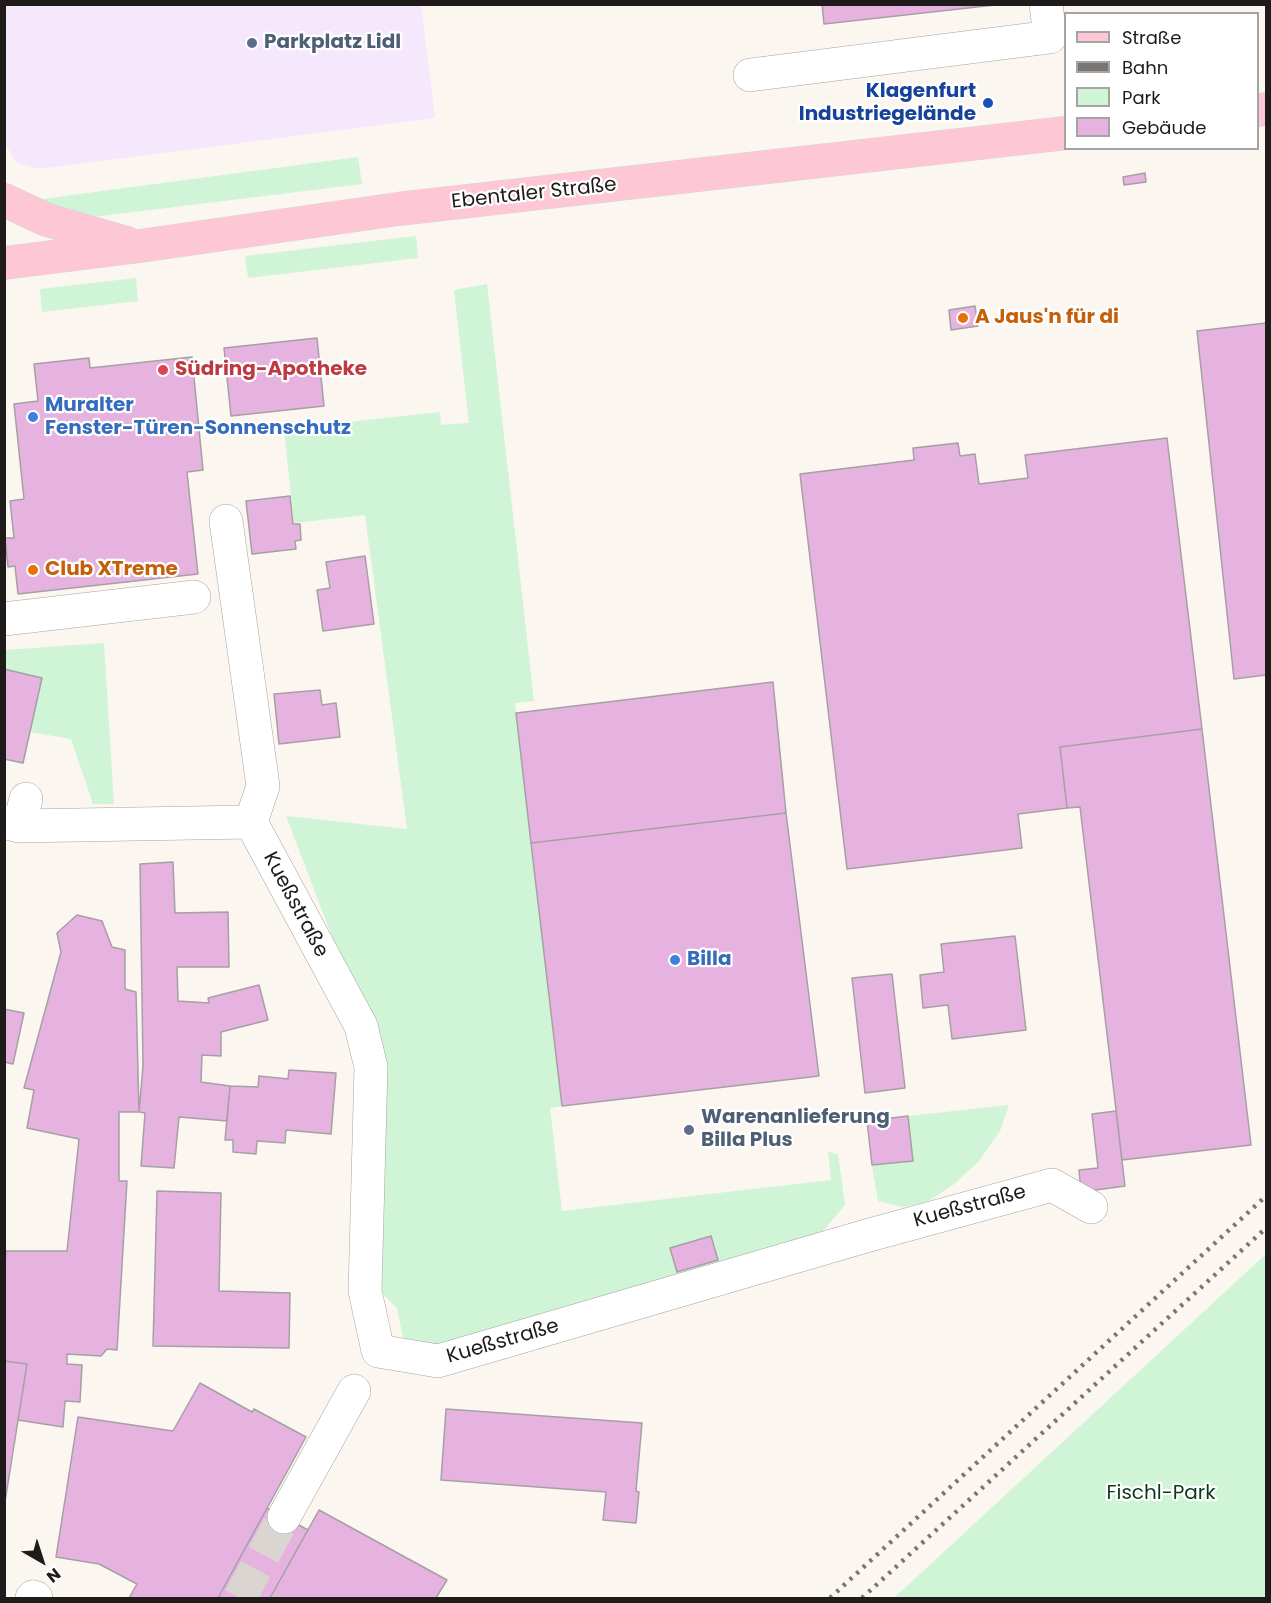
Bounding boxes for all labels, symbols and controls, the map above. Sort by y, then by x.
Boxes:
legend [1064,12,1259,150]
text: Straße [1122,25,1181,50]
place label: Parkplatz Lidl [264,31,401,55]
marker: Parkplatz Lidl [245,36,259,50]
text: Bahn [1122,55,1168,80]
place label: Klagenfurt Industriegelände [799,80,976,127]
text: Park [1122,85,1161,110]
marker: Klagenfurt Industriegelände [981,96,995,110]
text: Gebäude [1122,115,1206,140]
street label: Ebentaler Straße [450,173,618,215]
place label: A Jaus'n für di [975,306,1119,330]
marker: A Jaus'n für di [956,311,970,325]
place label: Südring-Apotheke [175,358,367,382]
marker: Südring-Apotheke [156,363,170,377]
place label: Muralter Fenster-Türen-Sonnenschutz [45,394,351,441]
marker: Muralter Fenster-Türen-Sonnenschutz [26,410,40,424]
place label: Club XTreme [45,558,178,582]
marker: Club XTreme [26,563,40,577]
street label: Kueßstraße [257,848,333,962]
place label: Billa [687,948,731,972]
marker: Billa [668,953,682,967]
place label: Warenanlieferung Billa Plus [701,1106,890,1153]
marker: Warenanlieferung Billa Plus [682,1123,696,1137]
street label: Kueßstraße [911,1180,1029,1234]
street label: Kueßstraße [444,1315,562,1369]
park label: Fischl-Park [1106,1482,1216,1506]
north arrow [12,1531,72,1591]
text: N [42,1563,66,1588]

